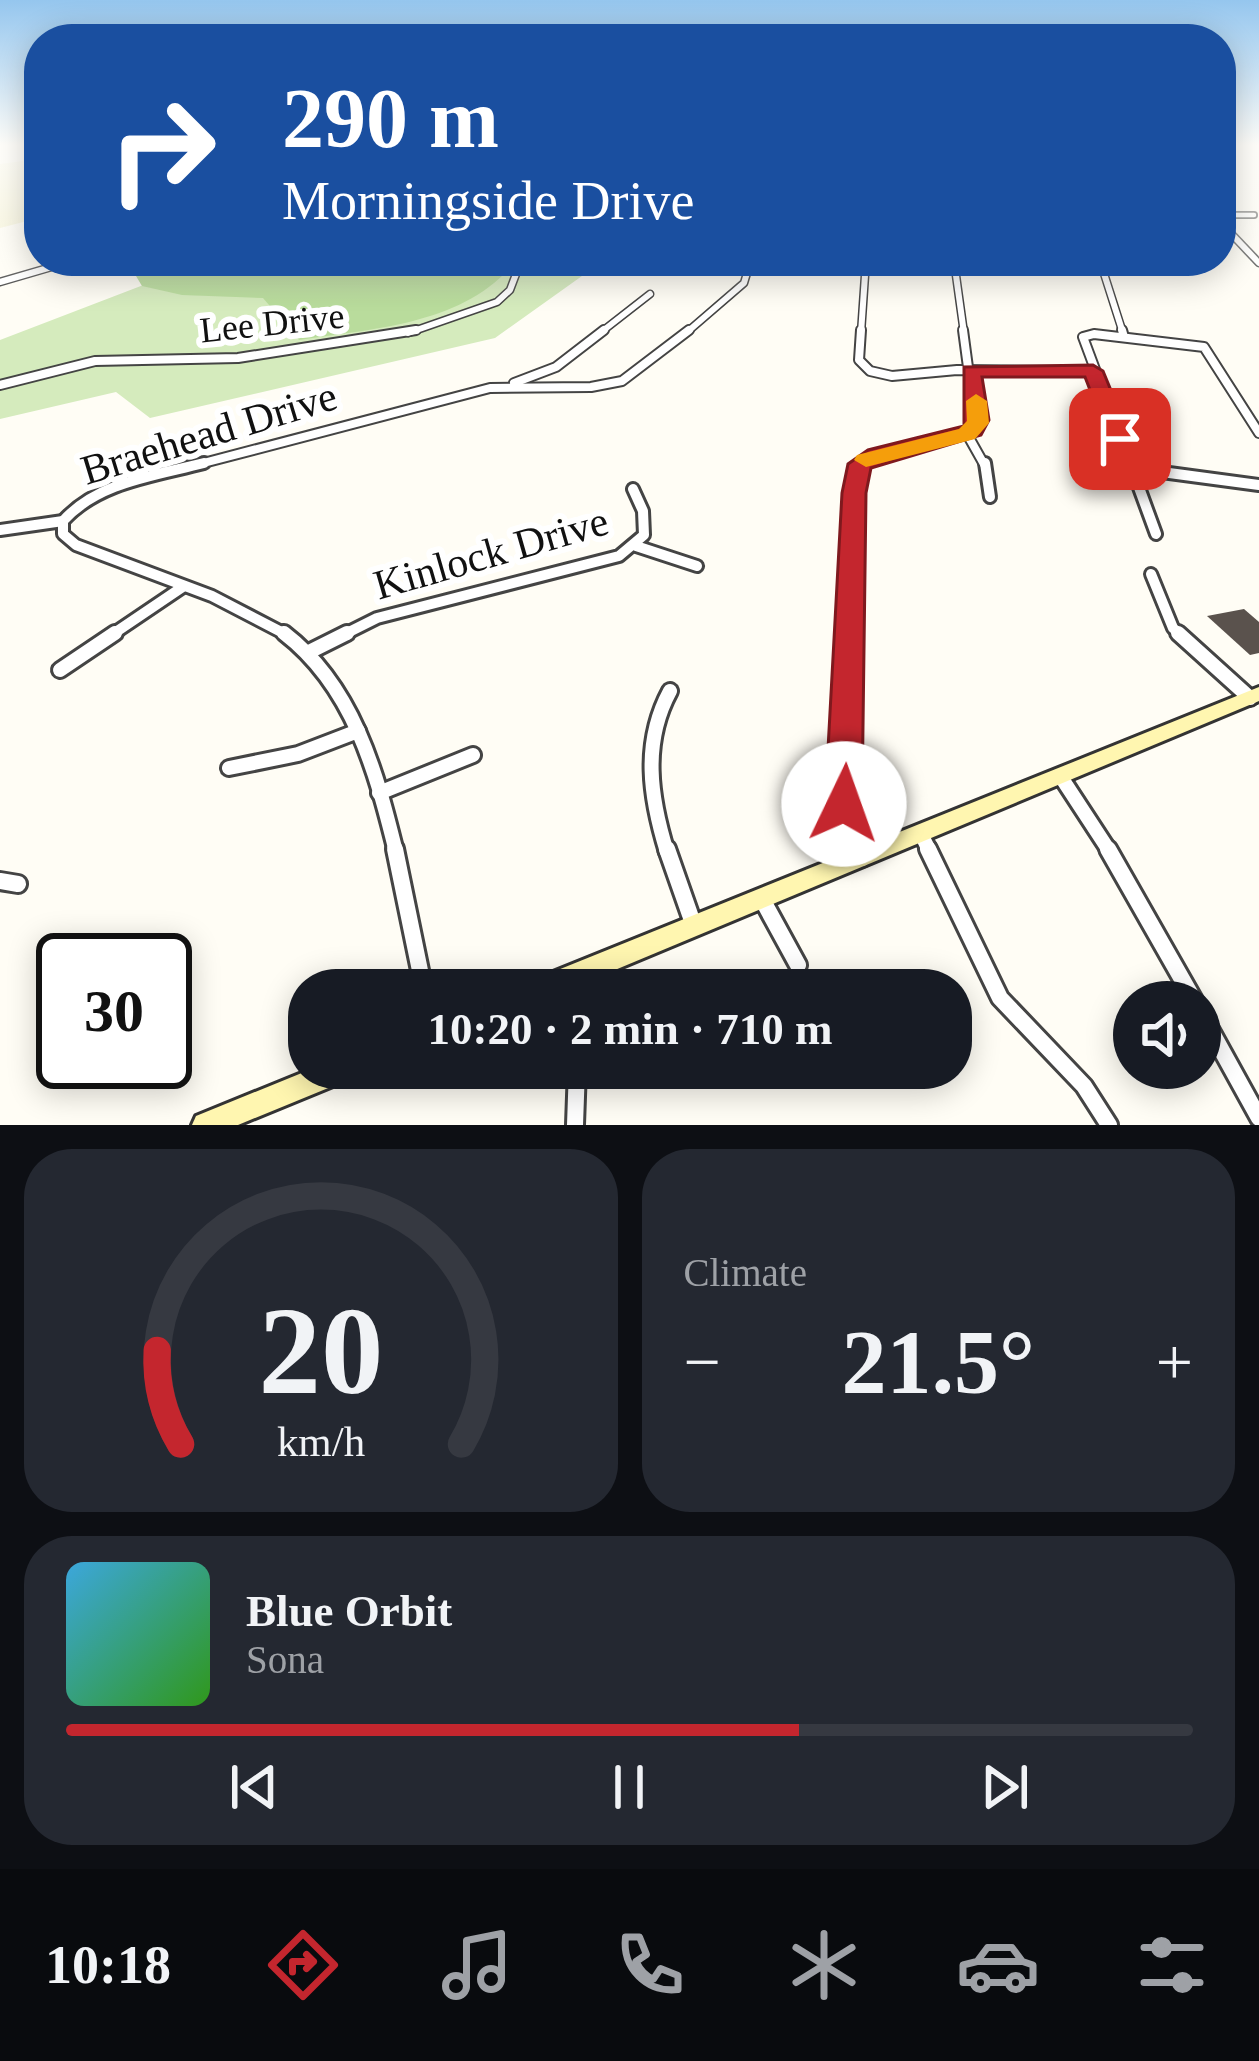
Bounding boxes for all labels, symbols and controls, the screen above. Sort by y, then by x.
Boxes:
icon: right [84,72,240,228]
text: 290 m [282,72,499,165]
text: Morningside Drive [282,171,694,231]
street label: Lee Drive [198,296,346,350]
street label: Braehead Drive [76,372,342,494]
pin [1069,388,1171,490]
icon: arrive [1087,406,1153,472]
street label: Kinlock Drive [369,498,613,608]
position arrow [781,741,907,867]
speed limit sign: 30 [36,933,192,1089]
map controls [1113,981,1221,1089]
button: sound [1113,981,1221,1089]
text: 10:20 · 2 min · 710 m [428,1004,833,1054]
text: Climate [684,1251,807,1294]
text: 20 [258,1282,383,1420]
text: 21.5° [842,1313,1035,1412]
text: − [684,1325,721,1398]
text: + [1156,1325,1193,1398]
text: km/h [277,1417,365,1464]
text: Blue Orbit [246,1586,452,1636]
text: Sona [246,1638,324,1681]
icon: previous [221,1754,287,1820]
icon: pause [596,1754,662,1820]
icon: next [972,1754,1038,1820]
icon: directions [261,1923,345,2007]
icon: music [435,1923,519,2007]
icon: phone [608,1923,692,2007]
icon: climate [782,1923,866,2007]
icon: car [956,1923,1040,2007]
icon: filters [1130,1923,1214,2007]
text: 10:18 [45,1935,171,1995]

